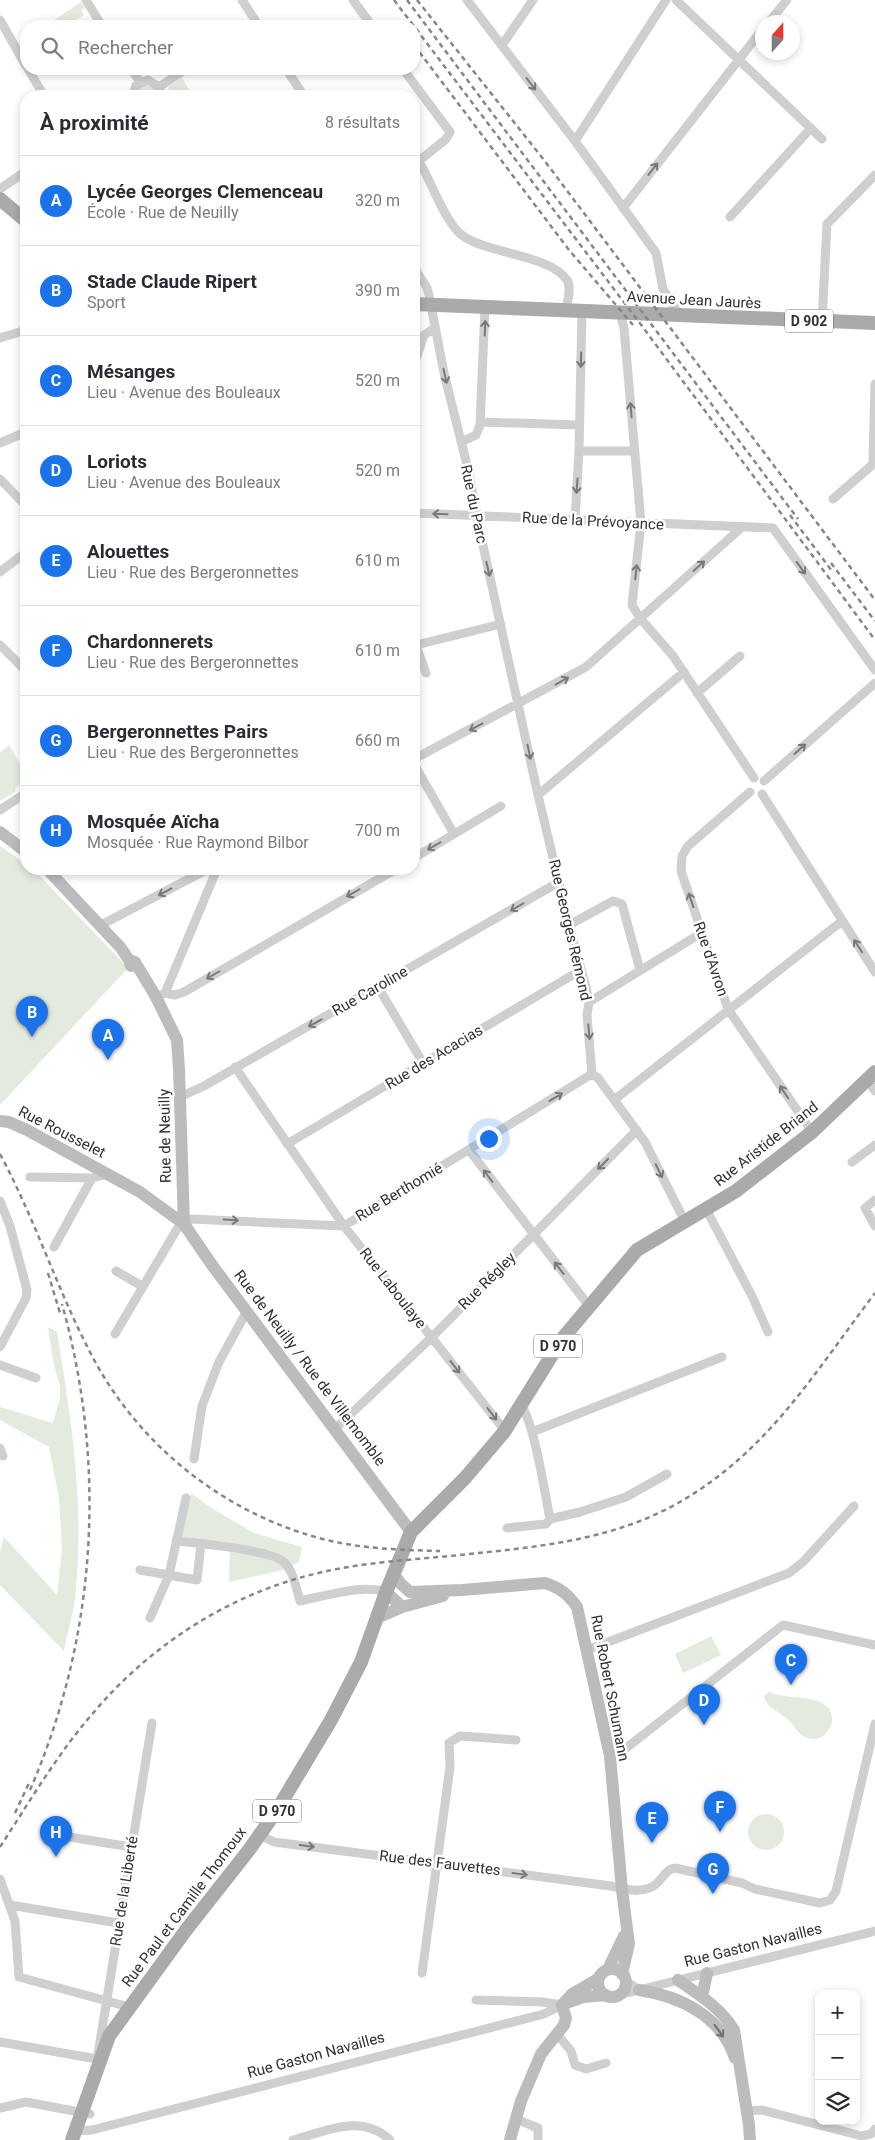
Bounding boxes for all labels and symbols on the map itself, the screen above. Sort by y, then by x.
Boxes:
north arrow [755,15,800,60]
one-way arrow [526,77,537,90]
one-way arrow [647,163,658,176]
street label: Avenue Jean Jaurès [626,287,762,313]
road number: D 902 [785,310,833,332]
one-way arrow [480,320,490,336]
one-way arrow [576,352,586,368]
one-way arrow [441,368,450,384]
one-way arrow [626,402,636,418]
street label: Rue du Parc [457,463,491,545]
one-way arrow [572,477,581,493]
street label: Rue de la Prévoyance [522,508,664,534]
one-way arrow [432,510,448,519]
one-way arrow [484,560,493,576]
one-way arrow [693,560,706,571]
one-way arrow [796,561,806,575]
one-way arrow [631,564,641,580]
one-way arrow [554,676,569,686]
one-way arrow [469,722,483,732]
one-way arrow [525,743,534,759]
one-way arrow [794,743,807,755]
one-way arrow [428,842,442,852]
street label: Rue Georges Rémond [545,858,595,1002]
one-way arrow [158,887,173,897]
one-way arrow [347,889,361,899]
one-way arrow [686,892,696,908]
one-way arrow [510,902,524,912]
street label: Rue d'Avron [690,919,732,999]
one-way arrow [853,940,863,954]
street label: Rue Caroline [329,962,411,1020]
one-way arrow [207,971,221,981]
pin: B [16,996,48,1037]
one-way arrow [309,1018,323,1028]
pin: A [92,1019,124,1060]
street label: Rue des Acacias [382,1021,486,1093]
one-way arrow [584,1023,593,1039]
one-way arrow [779,1085,789,1099]
street label: Rue de Neuilly [155,1089,175,1183]
one-way arrow [549,1092,563,1102]
street label: Rue Aristide Briand [710,1098,822,1190]
street label: Rue Rousselet [16,1102,109,1162]
your location [476,1126,502,1152]
one-way arrow [597,1158,609,1171]
street label: Rue Berthomié [352,1159,446,1225]
one-way arrow [655,1163,664,1178]
one-way arrow [483,1169,494,1182]
one-way arrow [222,1216,238,1225]
street label: Rue Laboulaye [356,1244,430,1332]
street label: Rue Régley [455,1249,519,1313]
one-way arrow [554,1261,564,1275]
street label: Rue de Neuilly / Rue de Villemomble [230,1267,390,1470]
road number: D 970 [534,1334,582,1358]
one-way arrow [450,1360,461,1373]
one-way arrow [487,1407,497,1421]
street label: Rue Robert Schumann [587,1613,633,1763]
pin: C [775,1644,807,1685]
pin: D [688,1684,720,1725]
pin: F [704,1791,736,1832]
road number: D 970 [253,1800,301,1822]
pin: E [636,1802,668,1843]
pin: H [40,1816,72,1857]
street label: Rue Paul et Camille Thomoux [118,1823,250,1991]
street label: Rue de la Liberté [106,1835,142,1947]
one-way arrow [298,1841,314,1851]
street label: Rue des Fauvettes [378,1847,502,1879]
pin: G [697,1853,729,1894]
one-way arrow [511,1869,527,1879]
street label: Rue Gaston Navailles [682,1919,824,1971]
one-way arrow [714,2024,724,2038]
street label: Rue Gaston Navailles [245,2028,387,2082]

